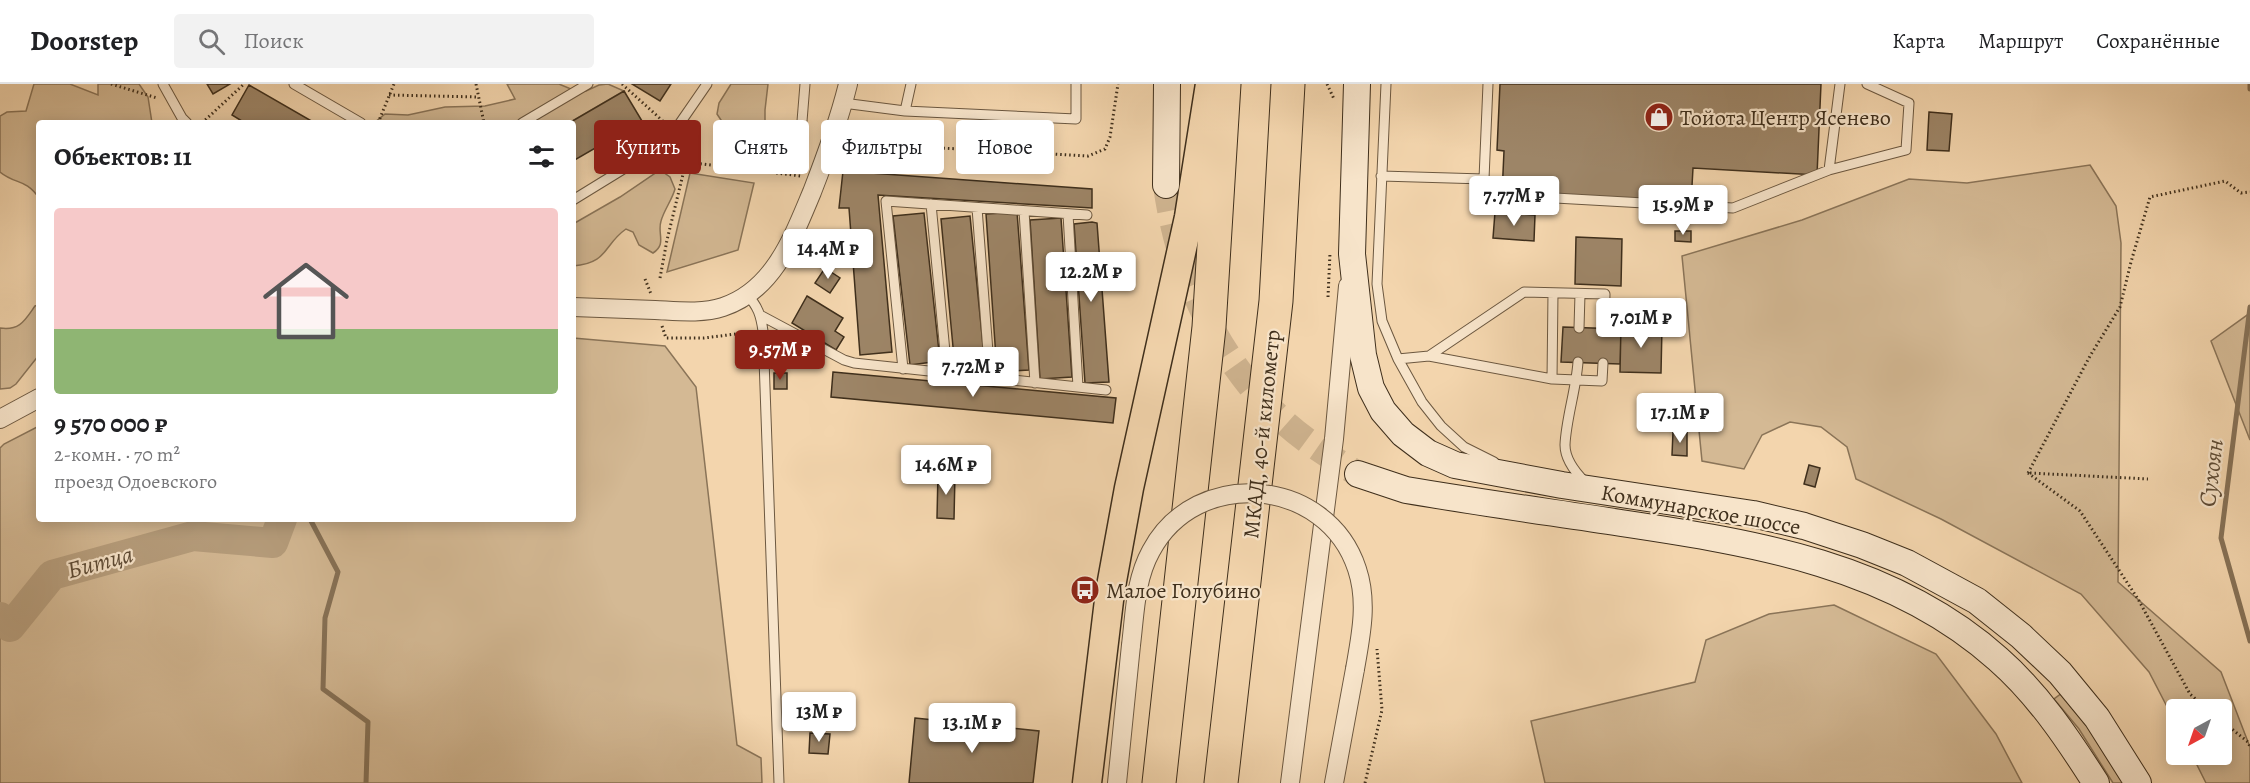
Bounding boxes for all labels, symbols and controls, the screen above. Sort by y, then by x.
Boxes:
search box [174,14,594,68]
text: Doorstep [30,22,138,60]
icon: search [195,25,228,58]
text: Поиск [243,26,304,56]
text: Карта [1892,27,1945,55]
text: Маршрут [1978,27,2063,55]
text: Сохранённые [2096,27,2220,55]
shop icon: Тойота Центр Ясенево [1643,101,1675,133]
place label: Тойота Центр Ясенево [1680,103,1891,133]
chip: Купить [594,120,701,174]
chip: Снять [713,120,809,174]
chip: Фильтры [821,120,944,174]
chip: Новое [956,120,1054,174]
text: Объектов: 11 [54,139,192,174]
icon: filters [525,140,558,173]
pin: 7.77M ₽ [1459,176,1569,227]
text: 7.77M ₽ [1483,182,1545,209]
pin: 15.9M ₽ [1628,185,1738,236]
text: 15.9M ₽ [1653,191,1713,218]
pin: 14.4M ₽ [773,229,883,280]
text: 14.4M ₽ [797,235,859,262]
icon: home [252,247,360,355]
pin: 12.2M ₽ [1036,252,1146,303]
text: 12.2M ₽ [1060,258,1122,285]
pin: 7.01M ₽ [1586,298,1696,349]
text: 7.01M ₽ [1610,304,1672,331]
street label: МКАД, 40-й километр [1236,328,1288,540]
pin: 9.57M ₽ [725,330,835,381]
text: 9.57M ₽ [749,336,811,363]
pin: 7.72M ₽ [918,347,1028,398]
text: 7.72M ₽ [942,353,1004,380]
pin: 17.1M ₽ [1625,393,1735,444]
text: 17.1M ₽ [1651,399,1709,426]
text: 9 570 000 ₽ [54,406,167,441]
water label: Сухоян [2191,437,2231,509]
text: 2-комн. · 70 m² [54,441,180,468]
pin: 14.6M ₽ [891,445,1001,496]
text: 14.6M ₽ [915,451,977,478]
text: проезд Одоевского [54,468,217,495]
street label: Коммунарское шоссе [1599,478,1803,542]
water label: Битца [63,538,137,586]
bus stop icon: Малое Голубино [1069,574,1101,606]
place label: Малое Голубино [1106,576,1261,606]
pin: 13M ₽ [777,692,861,743]
text: 13M ₽ [796,698,842,725]
north arrow [2166,699,2232,765]
map controls [2166,699,2232,765]
pin: 13.1M ₽ [917,703,1027,754]
text: 13.1M ₽ [943,709,1001,736]

